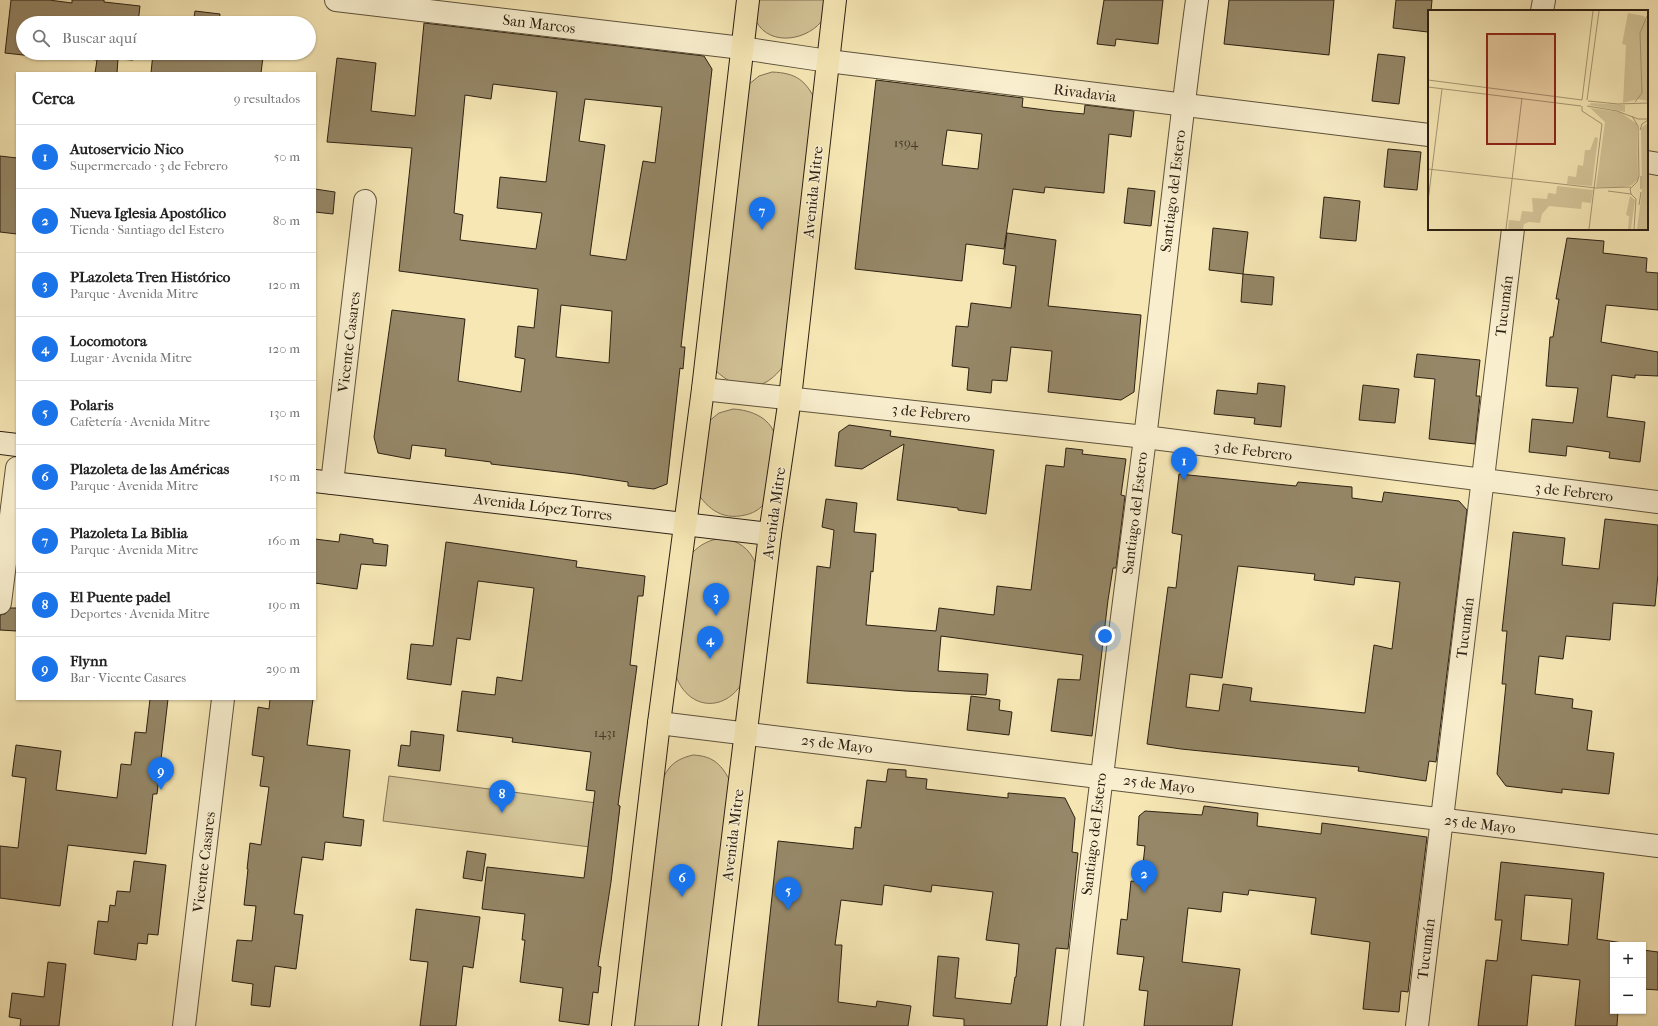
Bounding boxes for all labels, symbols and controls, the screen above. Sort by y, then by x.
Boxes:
inset map [1428,10,1648,230]
street label: San Marcos [501,11,577,37]
search box [16,16,316,60]
icon: search [30,27,52,49]
text: Buscar aquí [62,29,137,47]
street label: Rivadavia [1053,80,1118,106]
text: Cerca [32,88,74,108]
text: 9 resultados [234,91,300,106]
street label: Santiago del Estero [1157,128,1189,253]
house number: 1594 [894,135,919,150]
text: Autoservicio Nico [70,140,184,158]
street label: Avenida Mitre [799,144,827,240]
text: 1 [43,149,47,164]
text: 50 m [274,149,300,164]
text: Supermercado · 3 de Febrero [70,158,228,173]
pin: 7 [749,197,775,230]
text: Nueva Iglesia Apostólico [70,204,226,222]
text: 2 [42,213,48,228]
text: 80 m [273,213,300,228]
text: Tienda · Santiago del Estero [70,222,224,237]
text: PLazoleta Tren Histórico [70,268,230,286]
street label: Tucumán [1491,274,1517,338]
text: 3 [42,277,48,292]
text: 120 m [268,277,300,292]
text: Parque · Avenida Mitre [70,286,198,301]
street label: Vicente Casares [334,290,364,394]
text: Locomotora [70,332,147,350]
text: 4 [41,341,49,356]
text: 120 m [268,341,300,356]
text: Lugar · Avenida Mitre [70,350,192,365]
text: Polaris [70,396,114,414]
street label: 3 de Febrero [891,400,972,426]
text: 5 [42,405,48,420]
text: 130 m [269,405,300,420]
text: Cafetería · Avenida Mitre [70,414,210,429]
street label: 3 de Febrero [1213,437,1294,465]
pin: 1 [1171,447,1197,480]
street label: Santiago del Estero [1119,450,1151,575]
text: Plazoleta de las Américas [70,460,229,478]
street label: Avenida Mitre [759,465,789,561]
text: 6 [41,469,49,484]
text: 150 m [269,469,300,484]
text: Parque · Avenida Mitre [70,478,198,493]
street label: 3 de Febrero [1534,478,1615,506]
street label: Avenida López Torres [472,489,614,524]
text: Plazoleta La Biblia [70,524,188,542]
text: 7 [42,533,48,548]
text: 160 m [268,533,300,548]
text: Parque · Avenida Mitre [70,542,198,557]
pin: 3 [703,583,729,616]
text: El Puente padel [70,588,171,606]
street label: Tucumán [1452,596,1478,660]
text: 8 [42,597,48,612]
text: 190 m [268,597,300,612]
text: Deportes · Avenida Mitre [70,606,210,621]
pin: 4 [697,626,723,659]
your location [1095,626,1115,646]
text: Flynn [70,652,107,670]
text: 9 [42,661,48,676]
text: 290 m [266,661,300,676]
text: Bar · Vicente Casares [70,670,186,685]
house number: 1431 [594,725,616,740]
street label: 25 de Mayo [800,731,874,757]
pin: 9 [148,757,174,790]
street label: Santiago del Estero [1078,771,1110,896]
street label: 25 de Mayo [1122,771,1196,797]
pin: 8 [489,780,515,813]
street label: Avenida Mitre [718,787,748,883]
street label: Vicente Casares [189,810,219,914]
street label: 25 de Mayo [1443,811,1517,837]
pin: 2 [1131,860,1157,893]
pin: 6 [669,864,695,897]
pin: 5 [775,877,801,910]
street label: Tucumán [1413,917,1439,981]
map controls [1610,942,1646,1014]
button: + [1610,942,1646,978]
button: − [1610,978,1646,1014]

